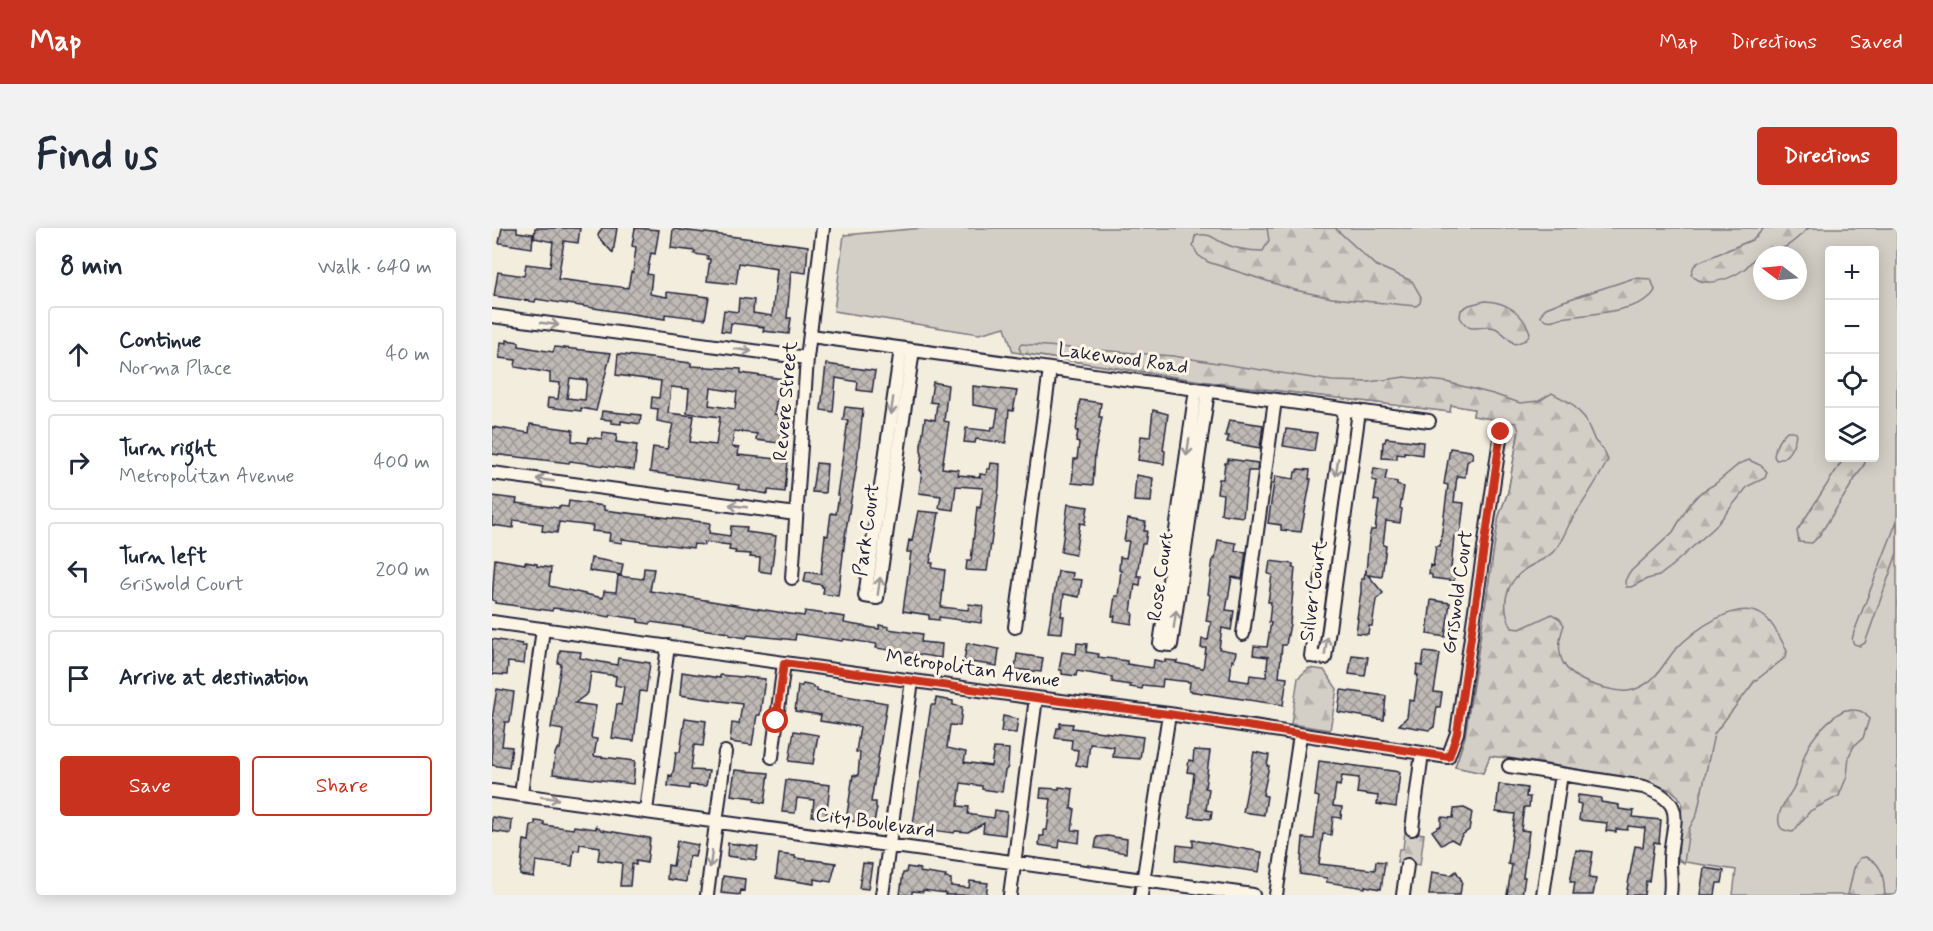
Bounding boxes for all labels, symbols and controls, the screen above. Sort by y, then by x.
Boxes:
text: Map [30,24,81,61]
text: Map [1659,28,1698,56]
text: Directions [1731,28,1817,56]
text: Saved [1850,28,1903,56]
button: Directions [1757,127,1897,185]
text: Find us [36,129,158,184]
north arrow [1753,246,1807,300]
map controls [1825,246,1879,462]
button: + [1825,246,1879,300]
text: 8 min [60,250,123,284]
text: Walk · 640 m [318,254,432,281]
button: − [1825,300,1879,354]
one-way arrow [540,318,559,329]
text: Continue [119,327,201,355]
street label: Lakewood Road [1056,337,1190,381]
icon: ahead [62,338,95,371]
street label: Revere Street [767,340,805,462]
text: 40 m [386,341,430,368]
one-way arrow [733,344,753,355]
button: locate [1825,354,1879,408]
text: Norma Place [119,355,232,382]
one-way arrow [887,396,898,416]
button: layers [1825,408,1879,462]
route end [1487,418,1513,444]
text: Turn right [119,435,217,463]
one-way arrow [1182,437,1193,456]
icon: right [62,446,95,479]
text: 400 m [374,449,430,476]
one-way arrow [1332,457,1343,477]
text: Metropolitan Avenue [119,463,295,490]
one-way arrow [535,474,555,485]
street label: Park Court [847,482,887,578]
one-way arrow [728,501,748,512]
street label: Griswold Court [1436,528,1480,656]
street label: Rose Court [1141,531,1181,623]
street label: Silver Court [1294,538,1334,643]
text: Turn left [119,543,207,571]
icon: left [62,554,95,587]
text: 200 m [375,557,430,584]
text: Griswold Court [119,571,244,598]
one-way arrow [874,577,885,597]
one-way arrow [1170,610,1181,630]
one-way arrow [1321,637,1332,657]
street label: Metropolitan Avenue [884,643,1062,695]
icon: arrive [62,662,95,695]
text: Arrive at destination [119,664,309,692]
route start [762,707,788,733]
button: Save [60,756,240,816]
button: Share [252,756,432,816]
one-way arrow [540,793,559,804]
street label: City Boulevard [814,801,936,845]
one-way arrow [705,848,716,868]

